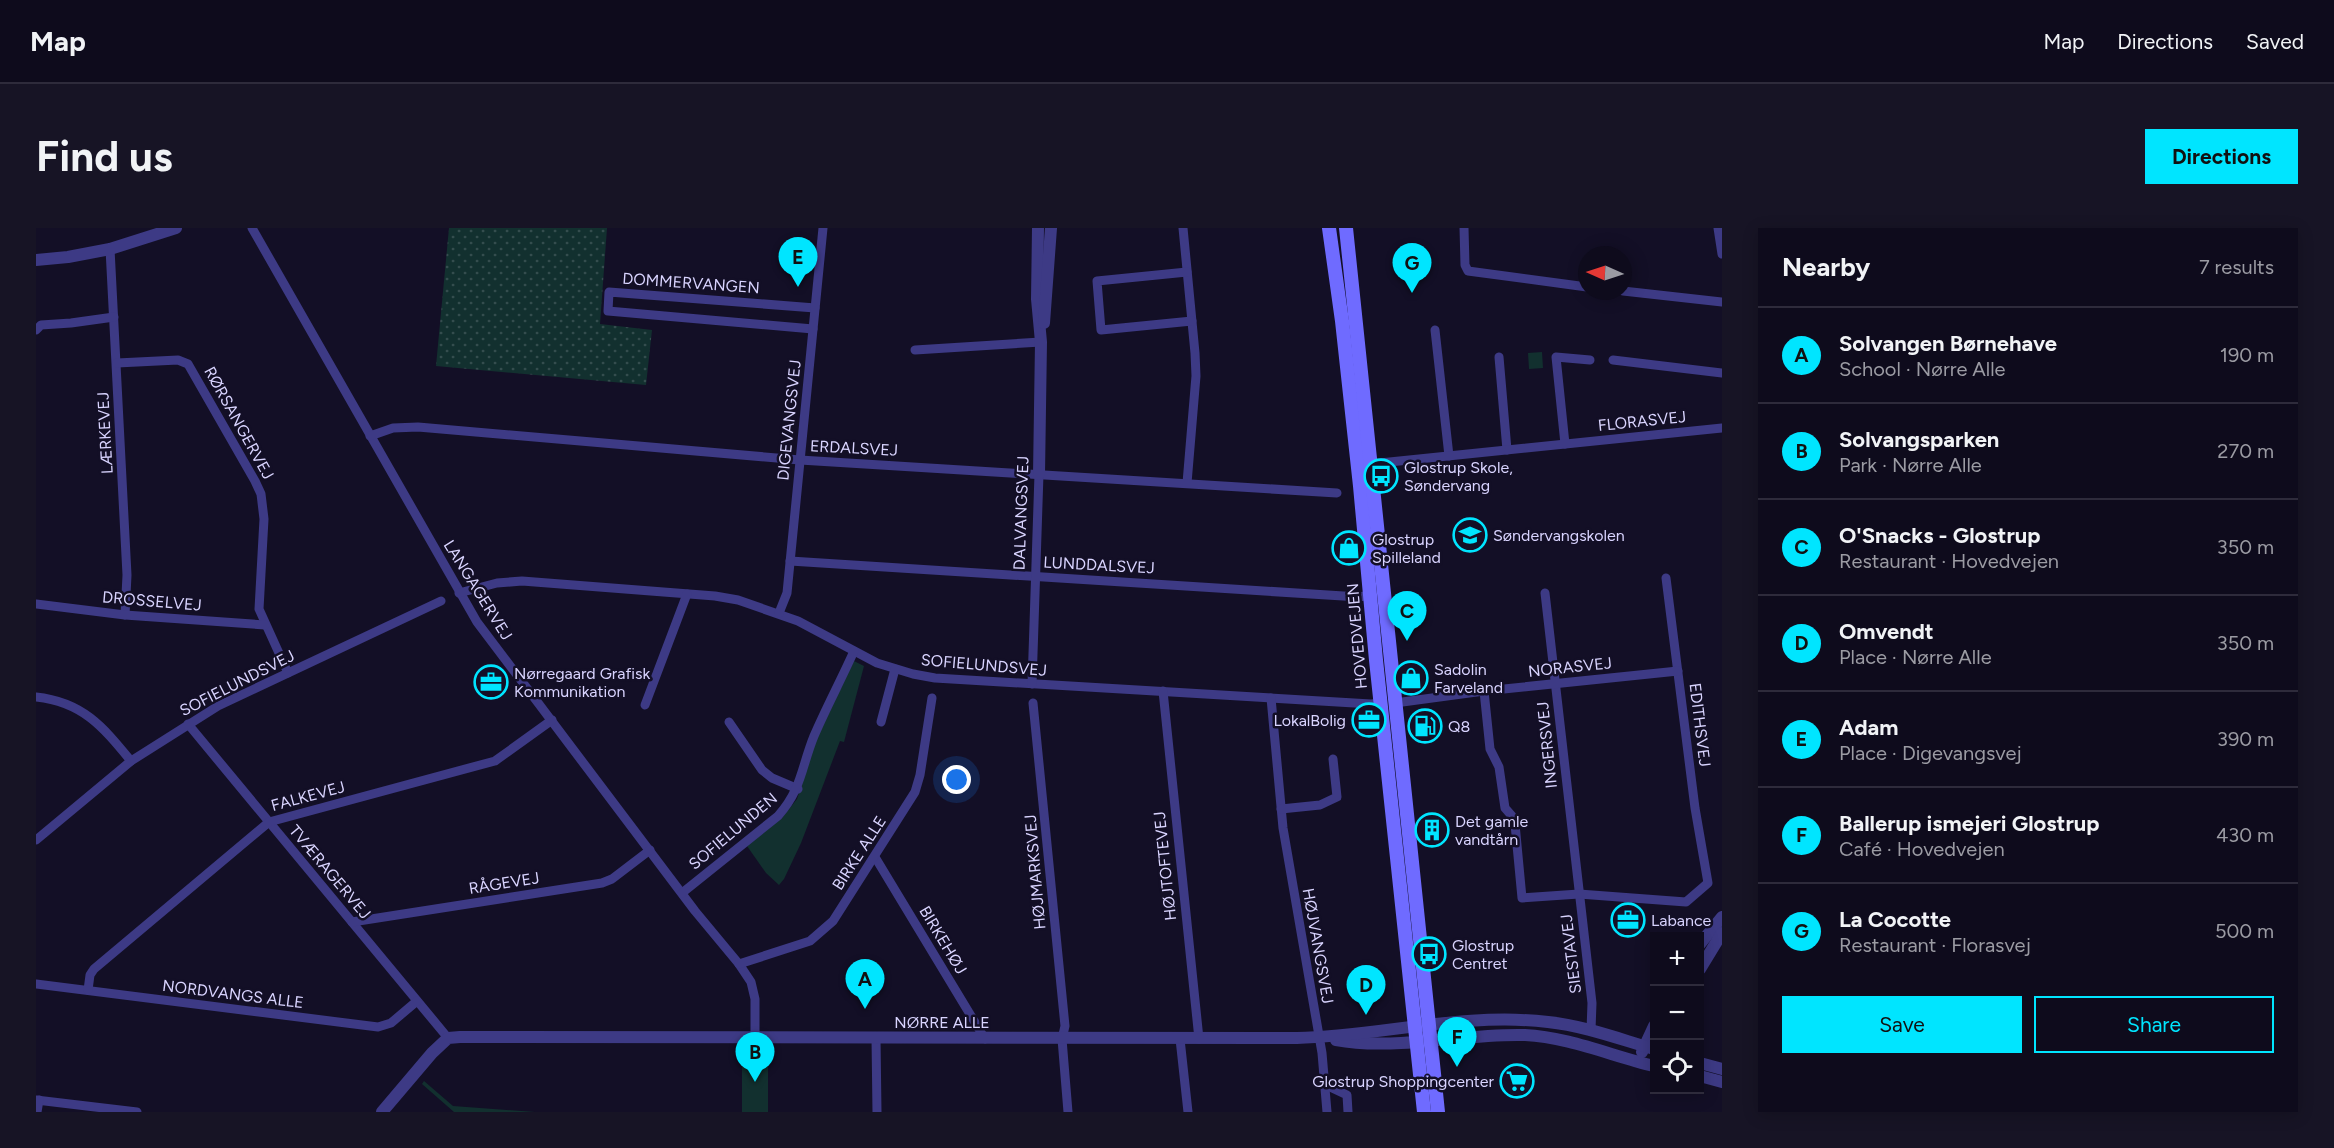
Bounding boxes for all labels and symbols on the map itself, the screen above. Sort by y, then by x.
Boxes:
pin: E [778,238,818,287]
pin: G [1392,244,1432,293]
north arrow [1578,246,1632,300]
street label: DOMMERVANGEN [622,269,760,297]
street label: DIGEVANGSVEJ [773,359,805,481]
street label: RØRSANGERVEJ [200,363,278,483]
street label: LÆRKEVEJ [93,391,117,475]
street label: FLORASVEJ [1597,407,1687,435]
street label: ERDALSVEJ [809,436,899,460]
street label: DALVANGSVEJ [1010,455,1032,571]
bus stop icon: Glostrup Skole, Søndervang [1363,458,1399,494]
place label: Glostrup Skole, Søndervang [1404,458,1513,495]
school or university icon: Søndervangskolen [1452,517,1488,553]
place label: Søndervangskolen [1493,526,1625,545]
shop icon: Glostrup Spilleland [1331,530,1367,566]
place label: Glostrup Spilleland [1372,530,1441,567]
street label: LANGAGERVEJ [440,536,516,644]
street label: LUNDDALSVEJ [1043,553,1155,577]
street label: HOVEDVEJEN [1343,582,1371,690]
street label: DROSSELVEJ [102,587,202,615]
pin: C [1388,592,1426,641]
street label: SOFIELUNDSVEJ [176,646,298,720]
street label: SOFIELUNDSVEJ [920,650,1048,680]
street label: NORASVEJ [1527,653,1613,681]
shop icon: Sadolin Farveland [1393,660,1429,696]
place label: Sadolin Farveland [1434,660,1503,697]
office icon: Nørregaard Grafisk Kommunikation [473,664,509,700]
place label: Nørregaard Grafisk Kommunikation [514,664,650,701]
street label: EDITHSVEJ [1685,682,1715,768]
street label: INGERSVEJ [1533,701,1561,789]
office icon: LokalBolig [1351,702,1387,738]
fuel station icon: Q8 [1407,708,1443,744]
place label: LokalBolig [1273,711,1346,730]
place label: Q8 [1448,717,1470,736]
your location [942,765,971,794]
street label: FALKEVEJ [269,777,347,815]
street label: SOFIELUNDEN [685,788,781,874]
street label: HØJTOFTEVEJ [1150,810,1180,922]
street label: BIRKE ALLE [828,812,890,894]
building icon: Det gamle vandtårn [1414,812,1450,848]
place label: Det gamle vandtårn [1455,812,1528,849]
street label: HØJMARKSVEJ [1020,814,1050,930]
street label: TVÆRAGERVEJ [285,821,375,923]
street label: RÅGEVEJ [467,868,541,898]
street label: HØJVANGSVEJ [1298,887,1338,1005]
street label: BIRKEHØJ [915,902,971,978]
office icon: Labance [1610,902,1646,938]
place label: Labance [1651,911,1712,930]
street label: SIESTAVEJ [1557,913,1585,995]
bus stop icon: Glostrup Centret [1411,936,1447,972]
place label: Glostrup Centret [1452,936,1514,973]
pin: A [846,960,884,1009]
pin: D [1346,966,1386,1015]
street label: NORDVANGS ALLE [161,976,305,1012]
street label: NØRRE ALLE [894,1013,990,1032]
pin: F [1438,1018,1476,1067]
pin: B [736,1032,774,1082]
supermarket icon: Glostrup Shoppingcenter [1499,1063,1535,1099]
place label: Glostrup Shoppingcenter [1312,1072,1495,1091]

